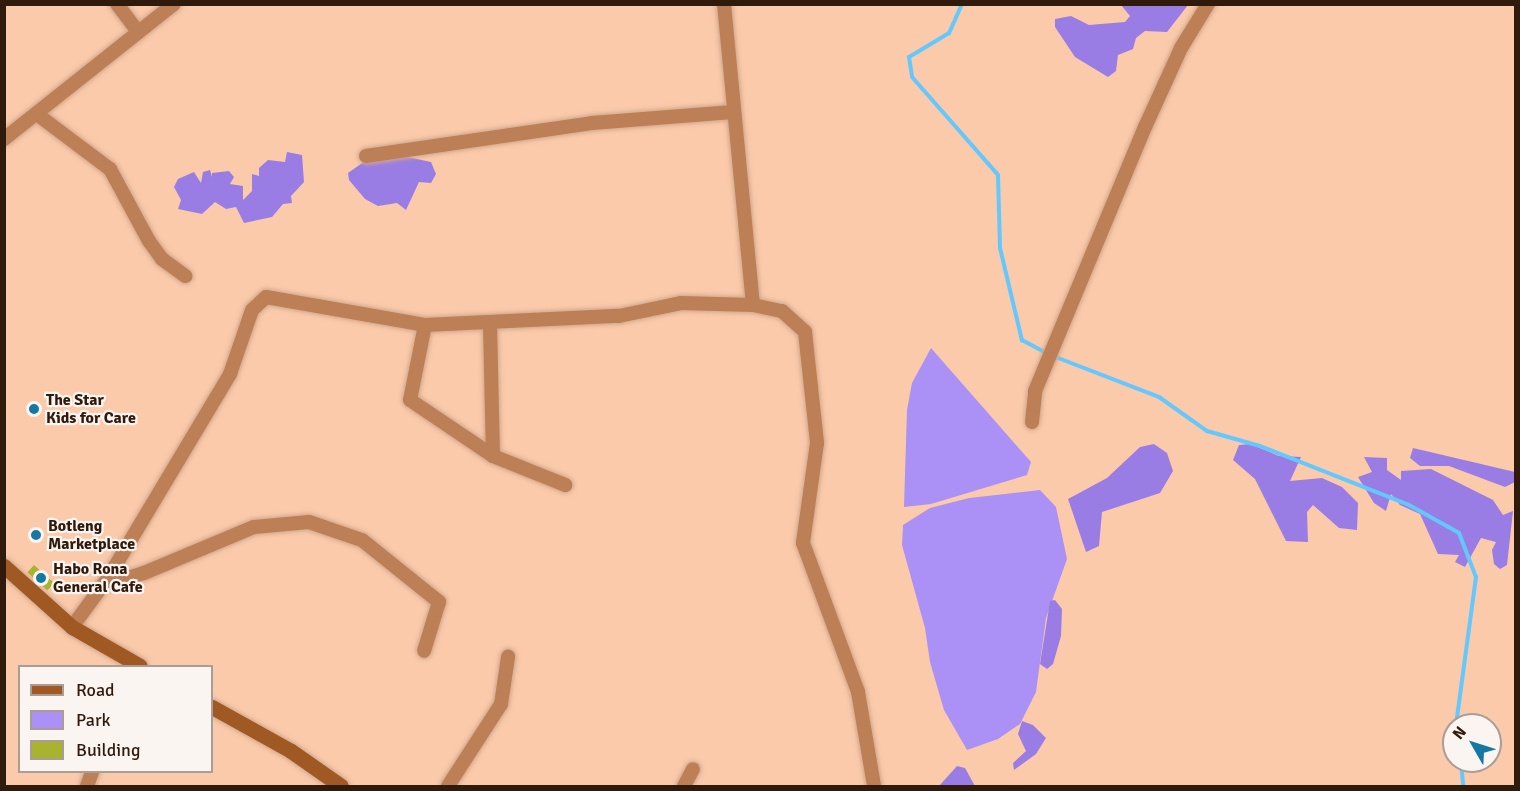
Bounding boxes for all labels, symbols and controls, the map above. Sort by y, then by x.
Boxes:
place label: The Star Kids for Care [46,390,136,428]
marker: The Star Kids for Care [27,402,41,416]
place label: Botleng Marketplace [48,516,135,554]
marker: Botleng Marketplace [29,528,43,542]
place label: Habo Rona General Cafe [53,559,143,597]
marker: Habo Rona General Cafe [34,571,48,585]
legend [18,665,213,773]
text: Road [76,679,115,701]
text: Park [76,709,111,731]
north arrow [1442,713,1502,773]
text: N [1448,722,1471,744]
text: Building [76,739,140,761]

